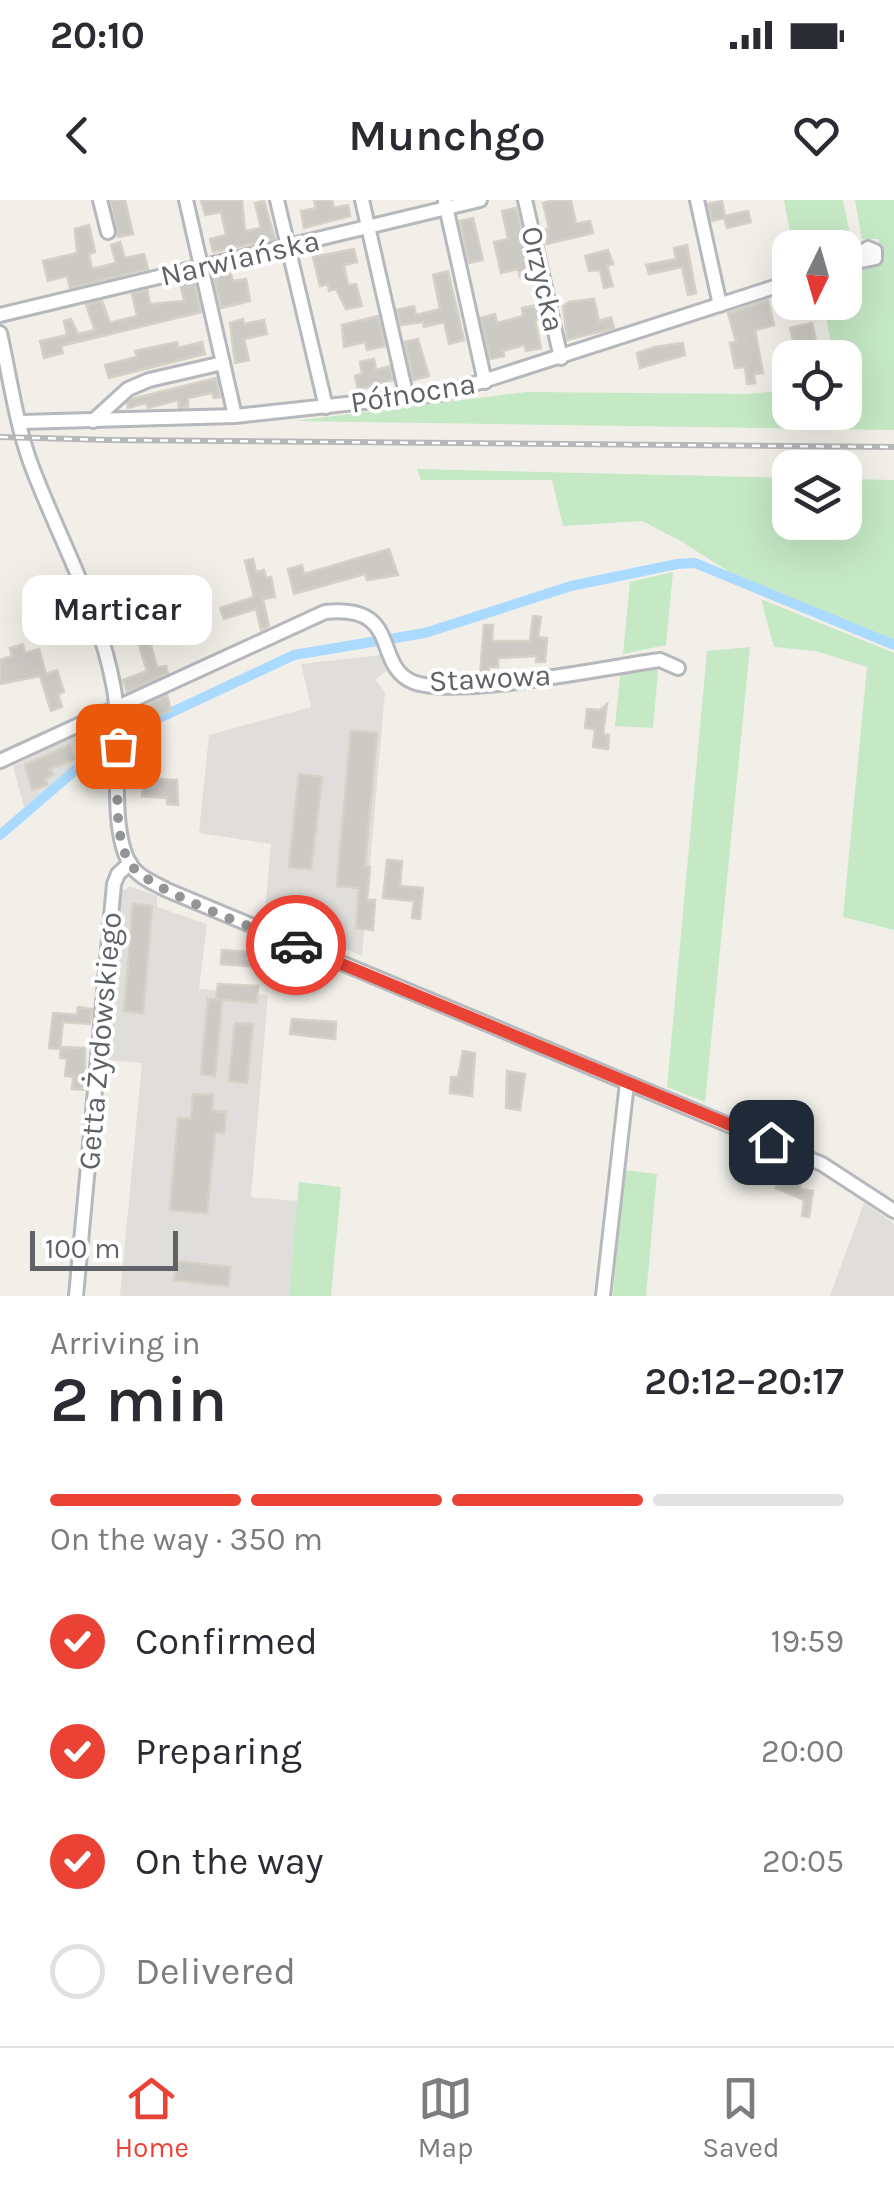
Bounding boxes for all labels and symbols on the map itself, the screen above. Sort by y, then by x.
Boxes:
street label: Narwiańska [157,222,323,294]
street label: Orzycka [513,223,573,335]
north arrow [772,230,862,320]
street label: Północna [348,365,478,421]
callout: Marticar [23,576,213,646]
street label: Stawowa [428,657,552,699]
pin [76,704,161,789]
courier [246,895,346,995]
street label: Getta Żydowskiego [71,910,129,1172]
pin [729,1100,814,1185]
scale bar [30,1226,178,1270]

